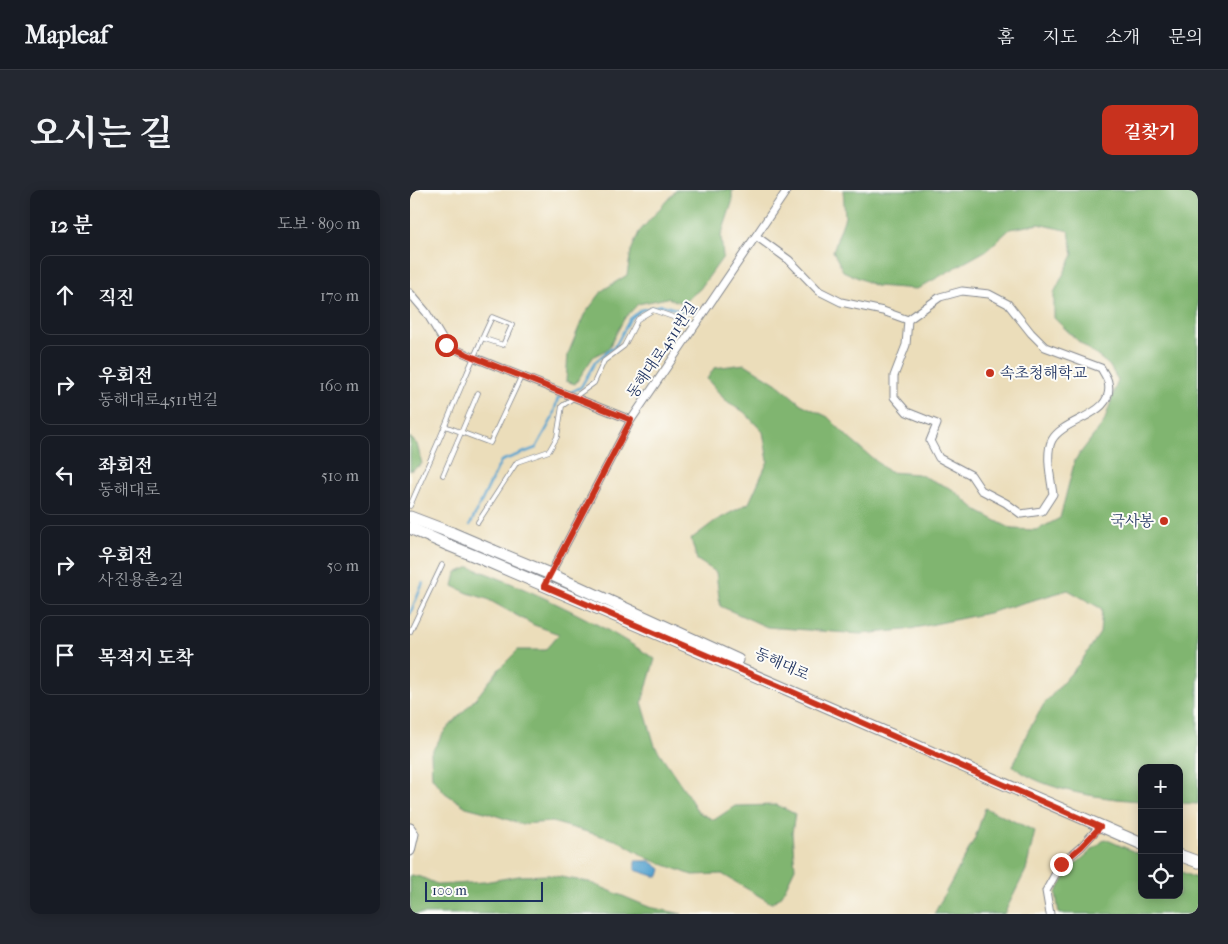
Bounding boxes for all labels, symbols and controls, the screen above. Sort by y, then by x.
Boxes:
text: Mapleaf [25,21,108,49]
text: 홈 [997,27,1015,48]
text: 지도 [1043,27,1077,48]
text: 소개 [1105,27,1140,48]
text: 문의 [1168,27,1203,48]
button: 길찾기 [1102,105,1198,155]
text: 오시는 길 [30,113,173,154]
text: 12 분 [50,213,93,237]
text: 도보 · 890 m [277,214,360,233]
icon: ahead [51,281,79,309]
text: 170 m [320,286,359,305]
text: 직진 [98,287,135,309]
street label: 동해대로4511번길 [623,298,701,402]
route start [435,334,458,357]
place label: 속초청해학교 [1000,364,1087,382]
text: 우회전 [98,365,153,387]
marker: 속초청해학교 [984,367,996,379]
icon: right [51,371,79,399]
text: 160 m [319,376,359,395]
text: 동해대로4511번길 [98,390,218,409]
text: 좌회전 [98,455,153,477]
icon: left [51,461,79,489]
text: 510 m [321,466,359,485]
text: 동해대로 [98,480,160,499]
place label: 국사봉 [1111,512,1154,530]
marker: 국사봉 [1158,515,1170,527]
text: 우회전 [98,545,153,567]
icon: right [51,551,79,579]
text: 50 m [327,556,359,575]
text: 사진용촌2길 [98,570,184,589]
icon: arrive [51,641,79,669]
street label: 동해대로 [752,644,813,684]
text: 목적지 도착 [98,647,194,669]
map controls [1138,764,1183,899]
button: + [1138,764,1183,809]
button: − [1138,809,1183,854]
route end [1050,853,1073,876]
button: locate [1138,854,1183,899]
scale bar [425,879,542,902]
text: 100 m [432,882,467,899]

